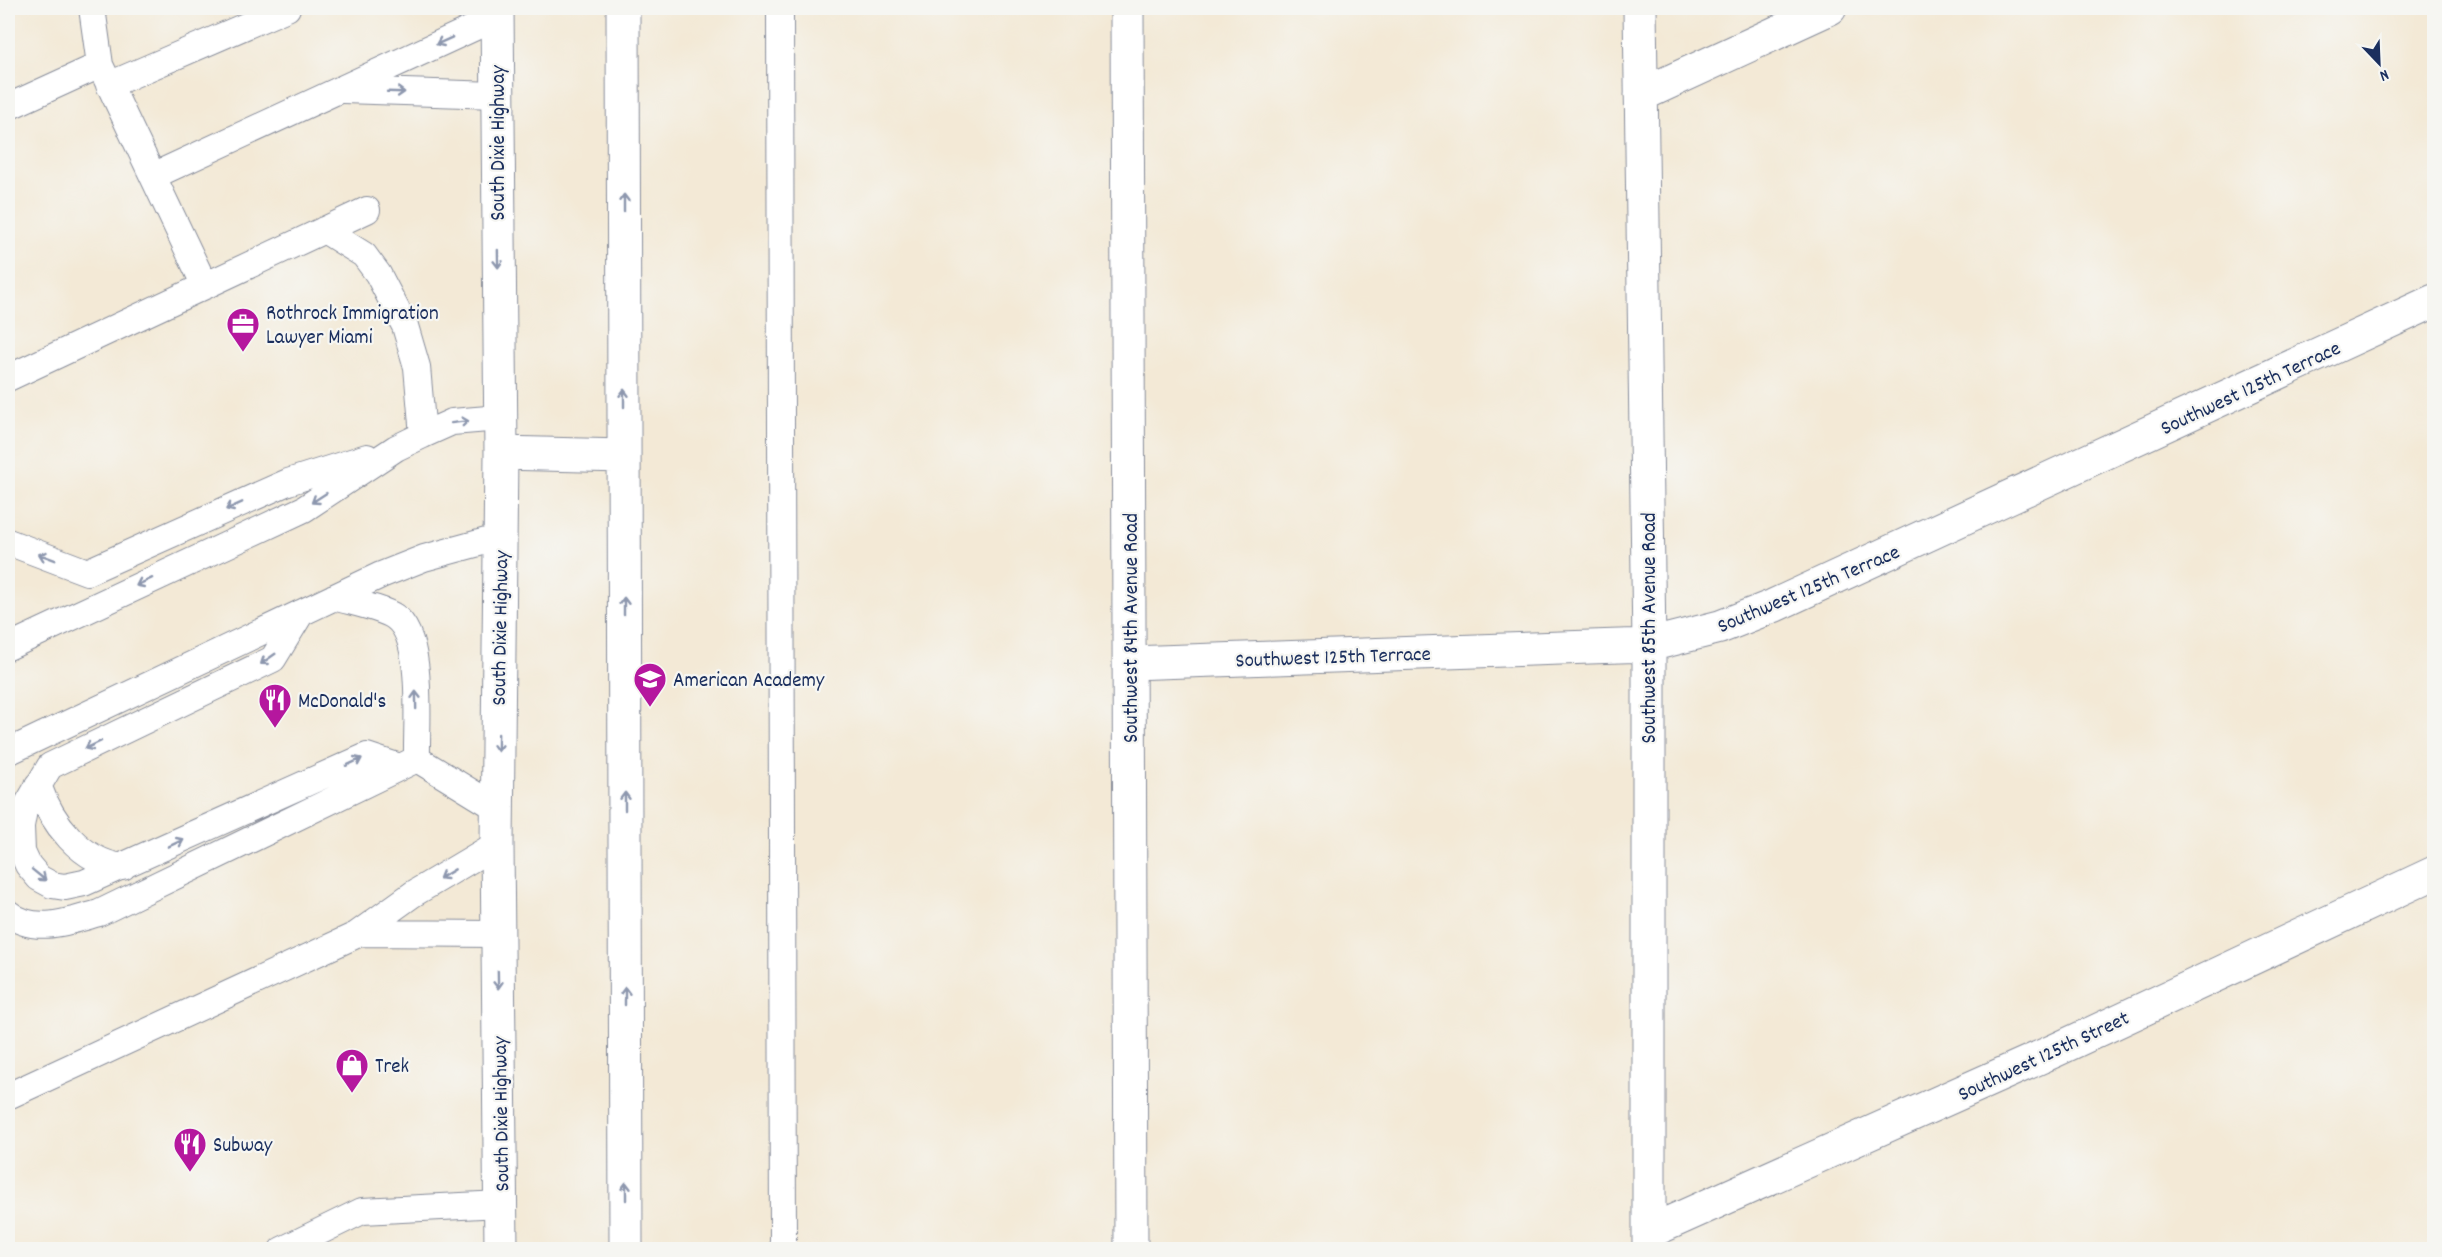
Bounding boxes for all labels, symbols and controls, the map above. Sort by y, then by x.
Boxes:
north arrow [2349,33,2409,93]
one-way arrow [435,36,453,48]
text: N [2376,62,2392,87]
street label: South Dixie Highway [485,65,515,221]
one-way arrow [385,86,405,97]
one-way arrow [618,193,630,213]
one-way arrow [492,248,504,268]
place label: Rothrock Immigration Lawyer Miami [266,300,439,354]
office icon: Rothrock Immigration Lawyer Miami [225,306,261,353]
street label: Southwest 125th Terrace [2156,335,2346,445]
one-way arrow [618,388,630,408]
one-way arrow [450,416,470,427]
one-way arrow [312,492,328,504]
one-way arrow [226,501,244,513]
street label: Southwest 85th Avenue Road [1636,512,1666,744]
street label: Southwest 84th Avenue Road [1118,513,1148,743]
street label: Southwest 125th Terrace [1713,539,1905,643]
street label: South Dixie Highway [486,550,518,706]
one-way arrow [38,551,57,562]
one-way arrow [135,577,153,589]
one-way arrow [618,597,630,617]
street label: Southwest 125th Terrace [1235,641,1431,677]
one-way arrow [260,652,276,665]
school or university icon: American Academy [632,661,668,708]
place label: American Academy [673,667,825,697]
restaurant icon: McDonald's [257,682,293,729]
place label: McDonald's [298,688,386,718]
one-way arrow [410,691,422,711]
one-way arrow [492,732,504,752]
one-way arrow [85,739,103,751]
one-way arrow [344,755,362,767]
one-way arrow [619,792,631,812]
one-way arrow [167,836,185,848]
one-way arrow [439,868,456,880]
one-way arrow [31,869,47,882]
one-way arrow [492,969,504,989]
one-way arrow [619,987,631,1007]
street label: Southwest 125th Street [1954,1005,2135,1111]
street label: South Dixie Highway [487,1035,519,1192]
shop icon: Trek [334,1047,370,1094]
place label: Trek [375,1053,409,1083]
restaurant icon: Subway [172,1126,208,1173]
place label: Subway [213,1132,273,1162]
one-way arrow [620,1182,632,1202]

